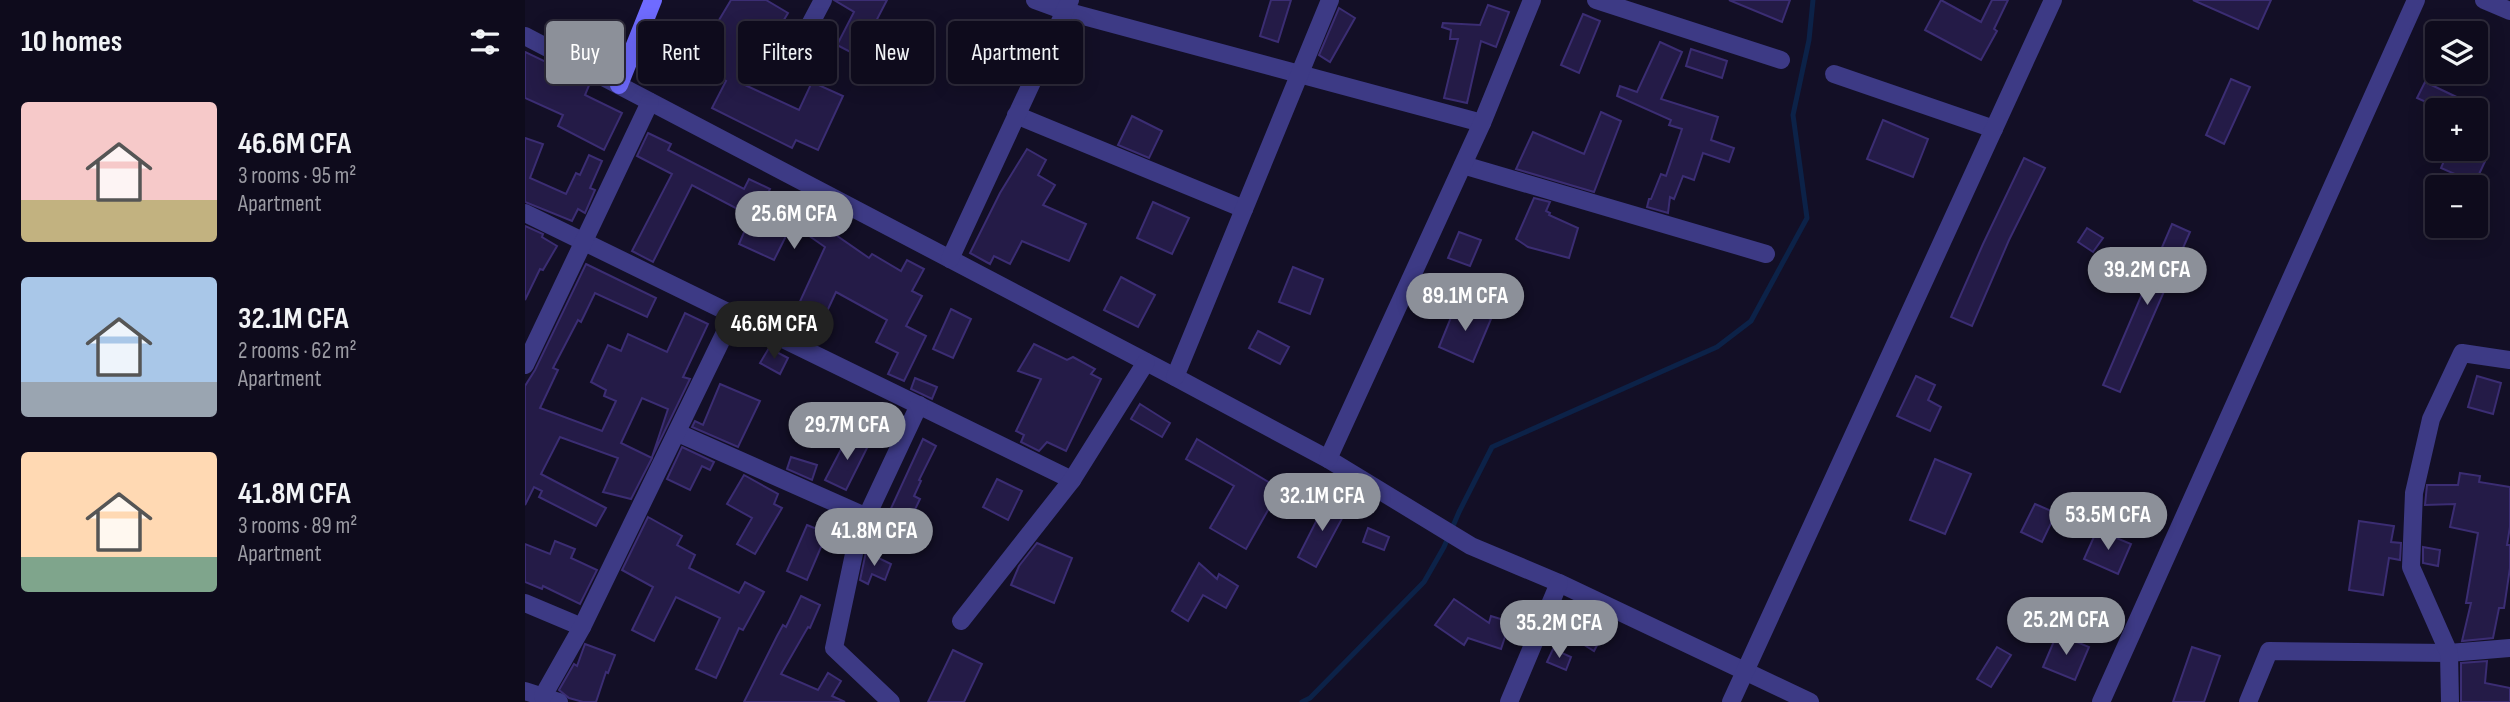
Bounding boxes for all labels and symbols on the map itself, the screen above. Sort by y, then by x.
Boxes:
pin: 25.6M CFA [714,191,874,251]
pin: 39.2M CFA [2067,247,2227,307]
pin: 89.1M CFA [1385,274,1545,333]
pin: 46.6M CFA [694,302,854,361]
pin: 29.7M CFA [767,402,927,462]
pin: 32.1M CFA [1242,474,1402,533]
pin: 53.5M CFA [2028,492,2188,552]
pin: 41.8M CFA [794,508,954,568]
pin: 25.2M CFA [1986,598,2146,657]
pin: 35.2M CFA [1479,600,1639,660]

